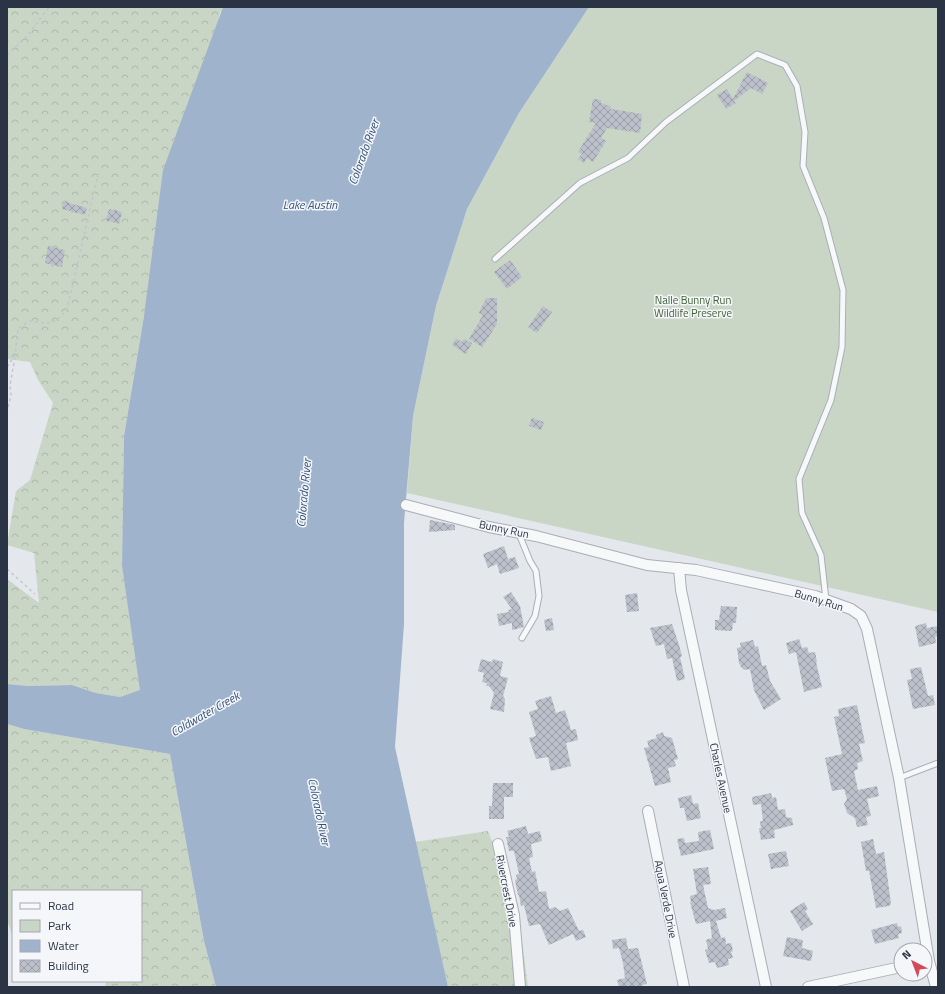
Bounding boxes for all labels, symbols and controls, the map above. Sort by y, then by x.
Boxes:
water label: Colorado River [343,114,385,187]
water label: Lake Austin [283,195,338,214]
park label: Nalle Bunny Run Wildlife Preserve [654,292,732,321]
water label: Colorado River [291,456,316,528]
street label: Bunny Run [478,516,530,542]
street label: Bunny Run [792,585,846,615]
water label: Coldwater Creek [167,685,244,741]
street label: Charles Avenue [706,741,736,815]
water label: Colorado River [303,776,336,849]
street label: Rivercrest Drive [492,854,522,929]
street label: Aqua Verde Drive [651,859,681,940]
legend [12,890,142,982]
text: Road [48,896,74,915]
text: Park [48,916,71,935]
text: Water [48,936,79,955]
north arrow [893,942,933,982]
text: N [898,946,914,963]
text: Building [48,956,89,975]

